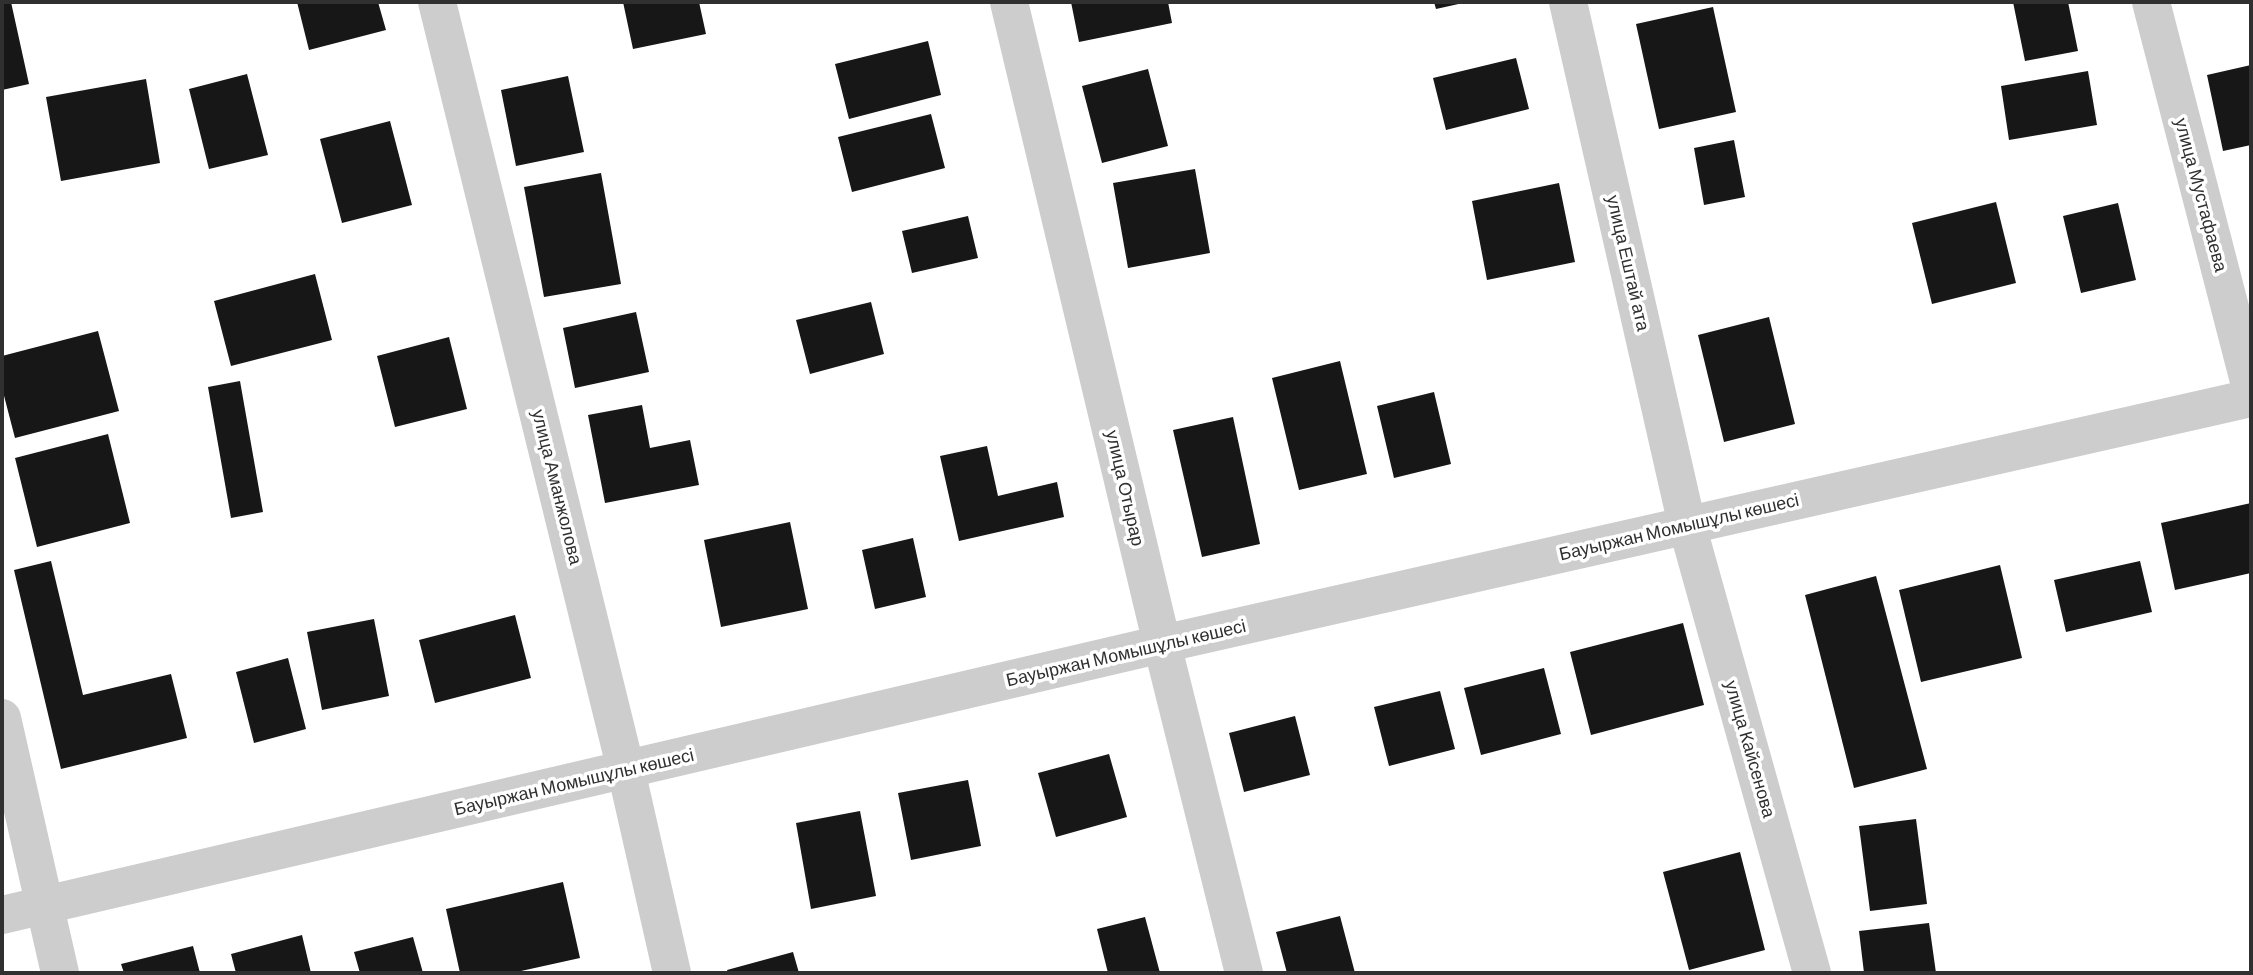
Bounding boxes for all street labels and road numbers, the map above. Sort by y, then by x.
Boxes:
street label: улица Мустафаева [2170,116,2232,274]
street label: улица Ештай ата [1602,193,1654,333]
street label: улица Аманжолова [527,407,587,567]
street label: улица Отырар [1101,428,1149,548]
street label: Бауыржан Момышұлы көшесі [1557,489,1801,565]
street label: Бауыржан Момышұлы көшесі [1004,615,1248,691]
street label: улица Кайсенова [1720,678,1780,820]
street label: Бауыржан Момышұлы көшесі [452,744,696,820]

